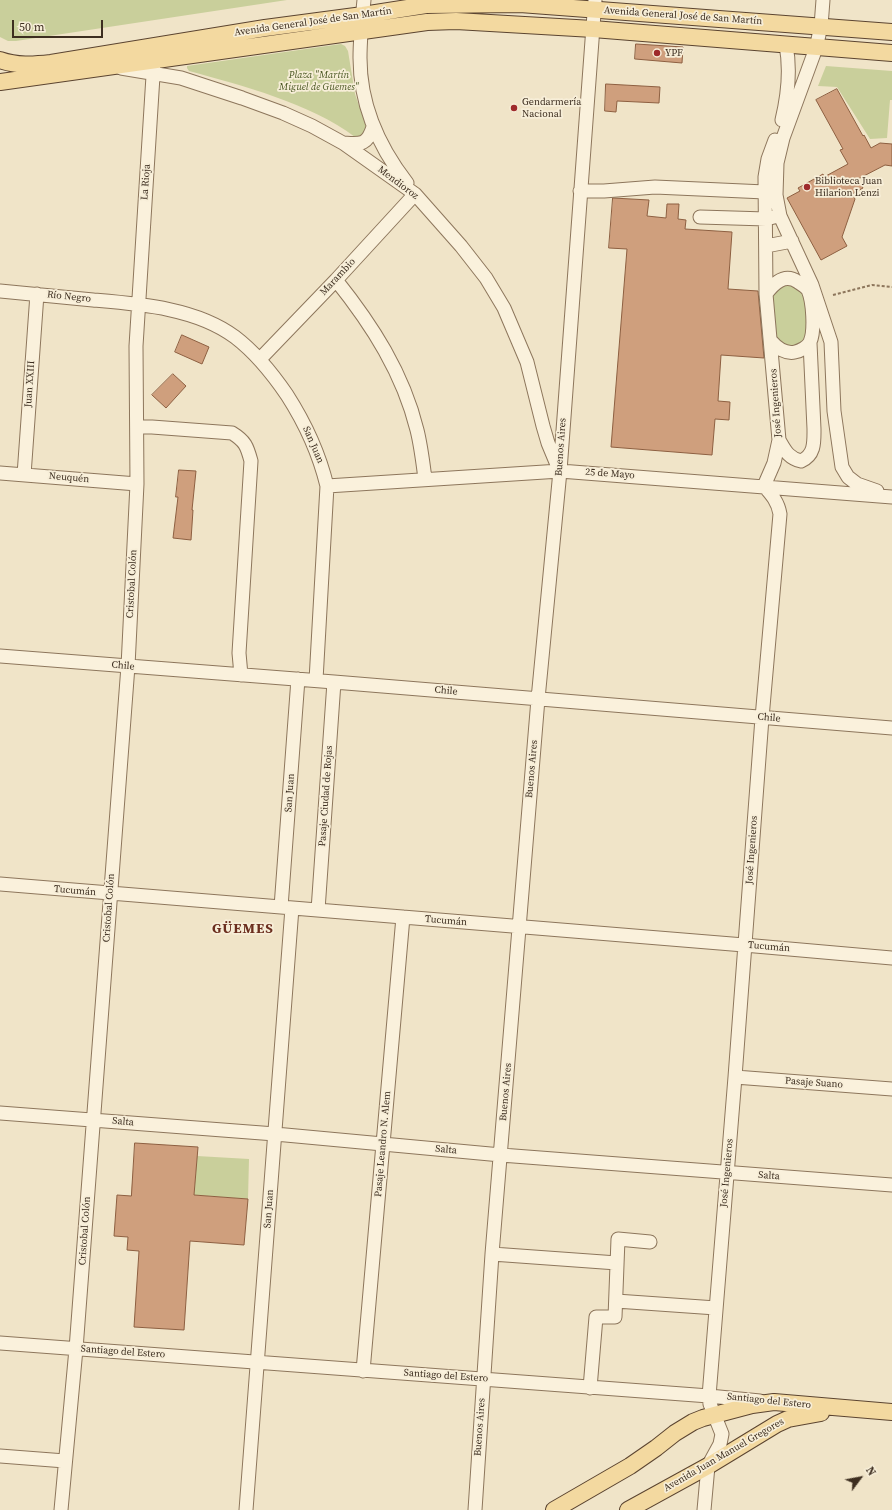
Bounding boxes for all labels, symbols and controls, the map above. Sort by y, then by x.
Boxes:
street label: Avenida General José de San Martín [603,4,763,28]
street label: Avenida General José de San Martín [234,5,392,39]
scale bar [14,12,105,38]
text: 50 m [19,19,45,35]
place label: YPF [665,47,683,59]
marker: YPF [652,48,662,58]
park label: Plaza "Martín Miguel de Güemes" [279,69,359,92]
place label: Gendarmería Nacional [522,96,581,120]
marker: Gendarmería Nacional [509,103,519,113]
street label: La Rioja [139,164,153,200]
street label: Mendioroz [375,164,421,202]
place label: Biblioteca Juan Hilarion Lenzi [815,175,882,198]
marker: Biblioteca Juan Hilarion Lenzi [802,182,812,192]
street label: Marambio [318,256,358,298]
street label: Río Negro [46,289,92,305]
street label: Juan XXIII [22,360,38,408]
street label: José Ingenieros [768,368,784,438]
street label: Buenos Aires [553,417,569,477]
street label: San Juan [300,425,326,465]
street label: 25 de Mayo [585,466,635,482]
street label: Neuquén [48,470,90,486]
street label: Cristobal Colón [124,549,140,619]
street label: Chile [111,659,135,673]
street label: Chile [434,684,458,698]
street label: Chile [757,711,781,725]
street label: Buenos Aires [523,739,541,799]
street label: Pasaje Ciudad de Rojas [316,745,336,847]
street label: San Juan [283,773,297,813]
street label: José Ingenieros [744,815,760,885]
street label: Cristobal Colón [101,873,117,943]
street label: Tucumán [53,883,97,899]
street label: Tucumán [424,913,468,929]
district label: GÜEMES [212,921,274,937]
street label: Tucumán [747,939,791,955]
street label: Buenos Aires [497,1062,515,1122]
street label: Pasaje Suano [785,1075,843,1091]
street label: Pasaje Leandro N. Alem [372,1090,394,1198]
street label: Salta [112,1115,134,1129]
street label: José Ingenieros [718,1138,736,1208]
street label: Salta [435,1143,457,1157]
street label: Salta [758,1169,780,1183]
street label: San Juan [262,1189,276,1229]
street label: Cristobal Colón [77,1196,93,1266]
street label: Santiago del Estero [80,1343,166,1361]
street label: Santiago del Estero [403,1367,489,1385]
street label: Santiago del Estero [726,1391,812,1411]
street label: Buenos Aires [472,1397,488,1457]
street label: Avenida Juan Manuel Gregores [662,1416,786,1494]
north arrow [840,1458,880,1498]
text: N [862,1464,879,1479]

